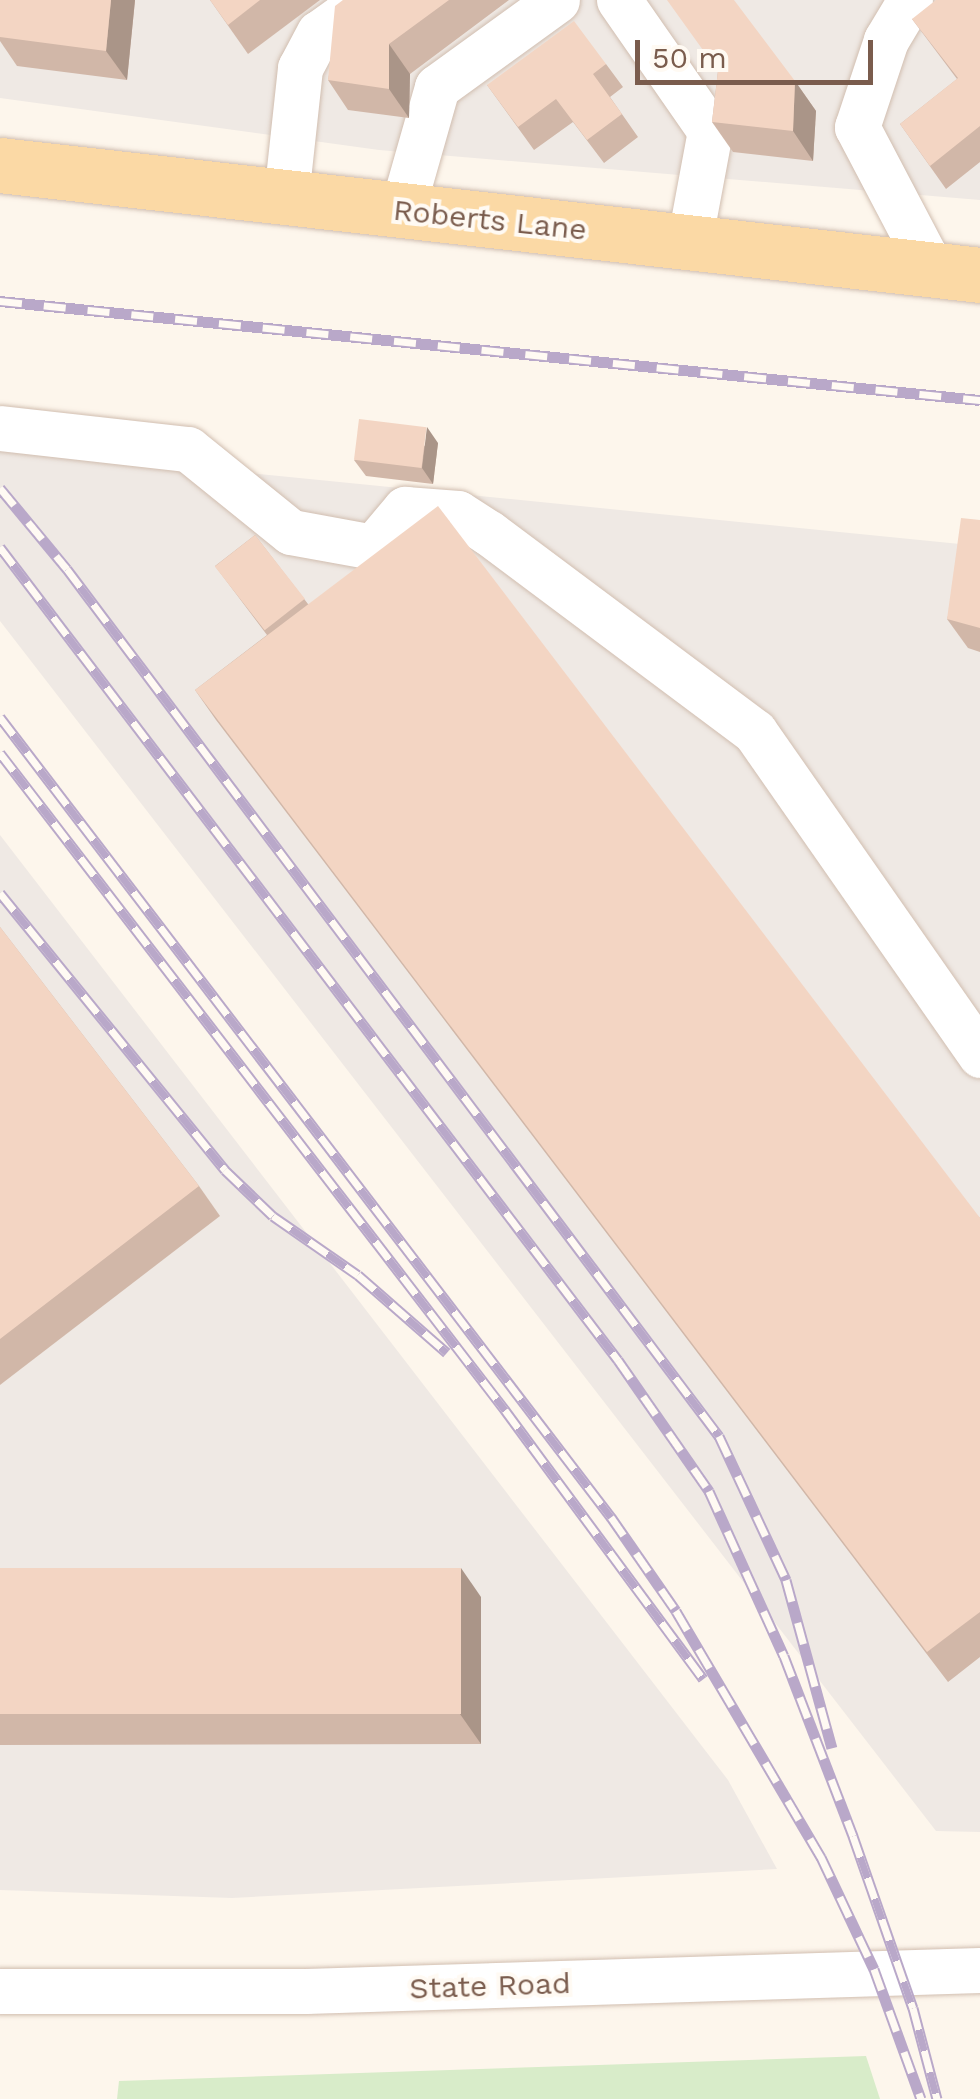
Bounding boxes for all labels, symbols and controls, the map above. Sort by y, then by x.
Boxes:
scale bar [640,20,878,82]
text: 50 m [652,40,727,75]
street label: Roberts Lane [391,192,589,248]
street label: State Road [409,1965,571,2007]

